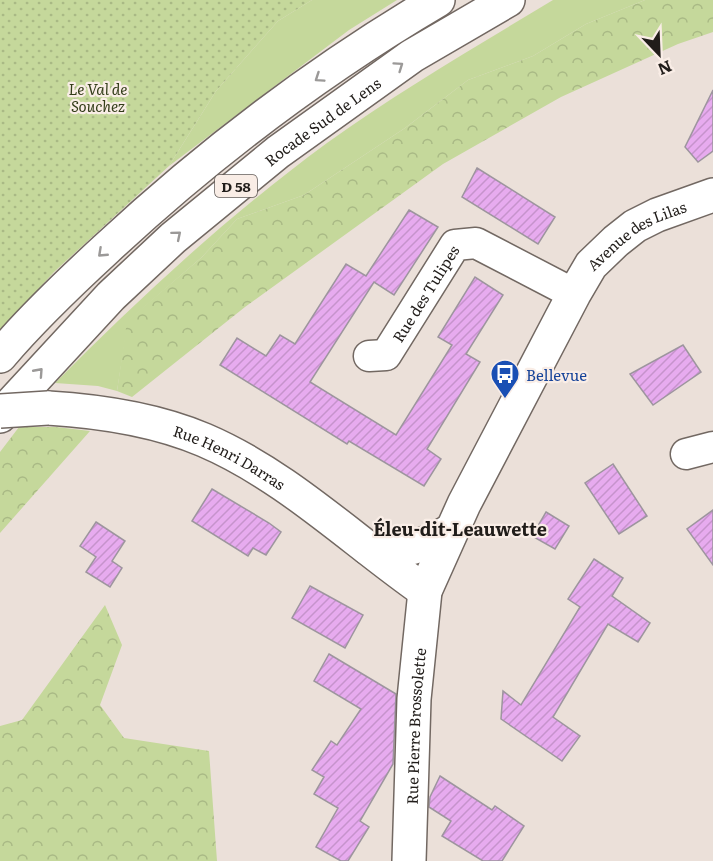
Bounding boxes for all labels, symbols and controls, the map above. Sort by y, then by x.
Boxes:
north arrow [629,24,689,84]
text: N [654,55,676,82]
one-way arrow [393,62,404,73]
street label: Rocade Sud de Lens [259,71,385,171]
one-way arrow [314,71,325,82]
park label: Le Val de Souchez [69,77,127,117]
road number: D 58 [215,175,257,197]
street label: Avenue des Lilas [581,194,689,275]
one-way arrow [170,231,181,242]
street label: Rue des Tulipes [386,240,464,346]
one-way arrow [98,246,109,257]
bus stop icon: Bellevue [489,358,521,400]
place label: Bellevue [526,363,587,386]
one-way arrow [32,368,43,379]
street label: Rue Henri Darras [171,418,291,495]
district label: Éleu-dit-Leauwette [373,515,547,542]
street label: Rue Pierre Brossolette [399,646,431,805]

